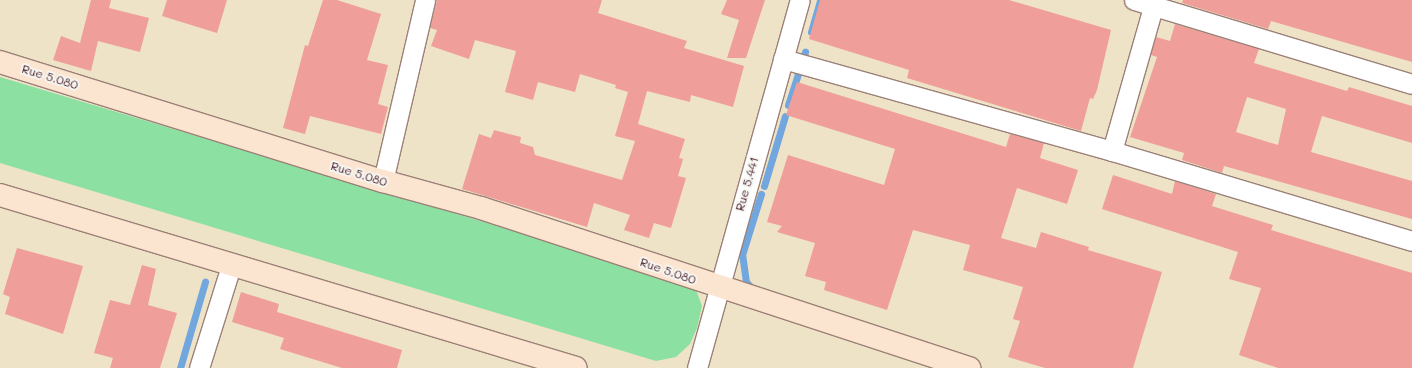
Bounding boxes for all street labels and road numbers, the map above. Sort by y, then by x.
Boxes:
street label: Rue 5.080 [20,62,80,92]
street label: Rue 5.441 [732,155,762,213]
street label: Rue 5.080 [329,159,389,189]
street label: Rue 5.080 [638,255,698,287]

